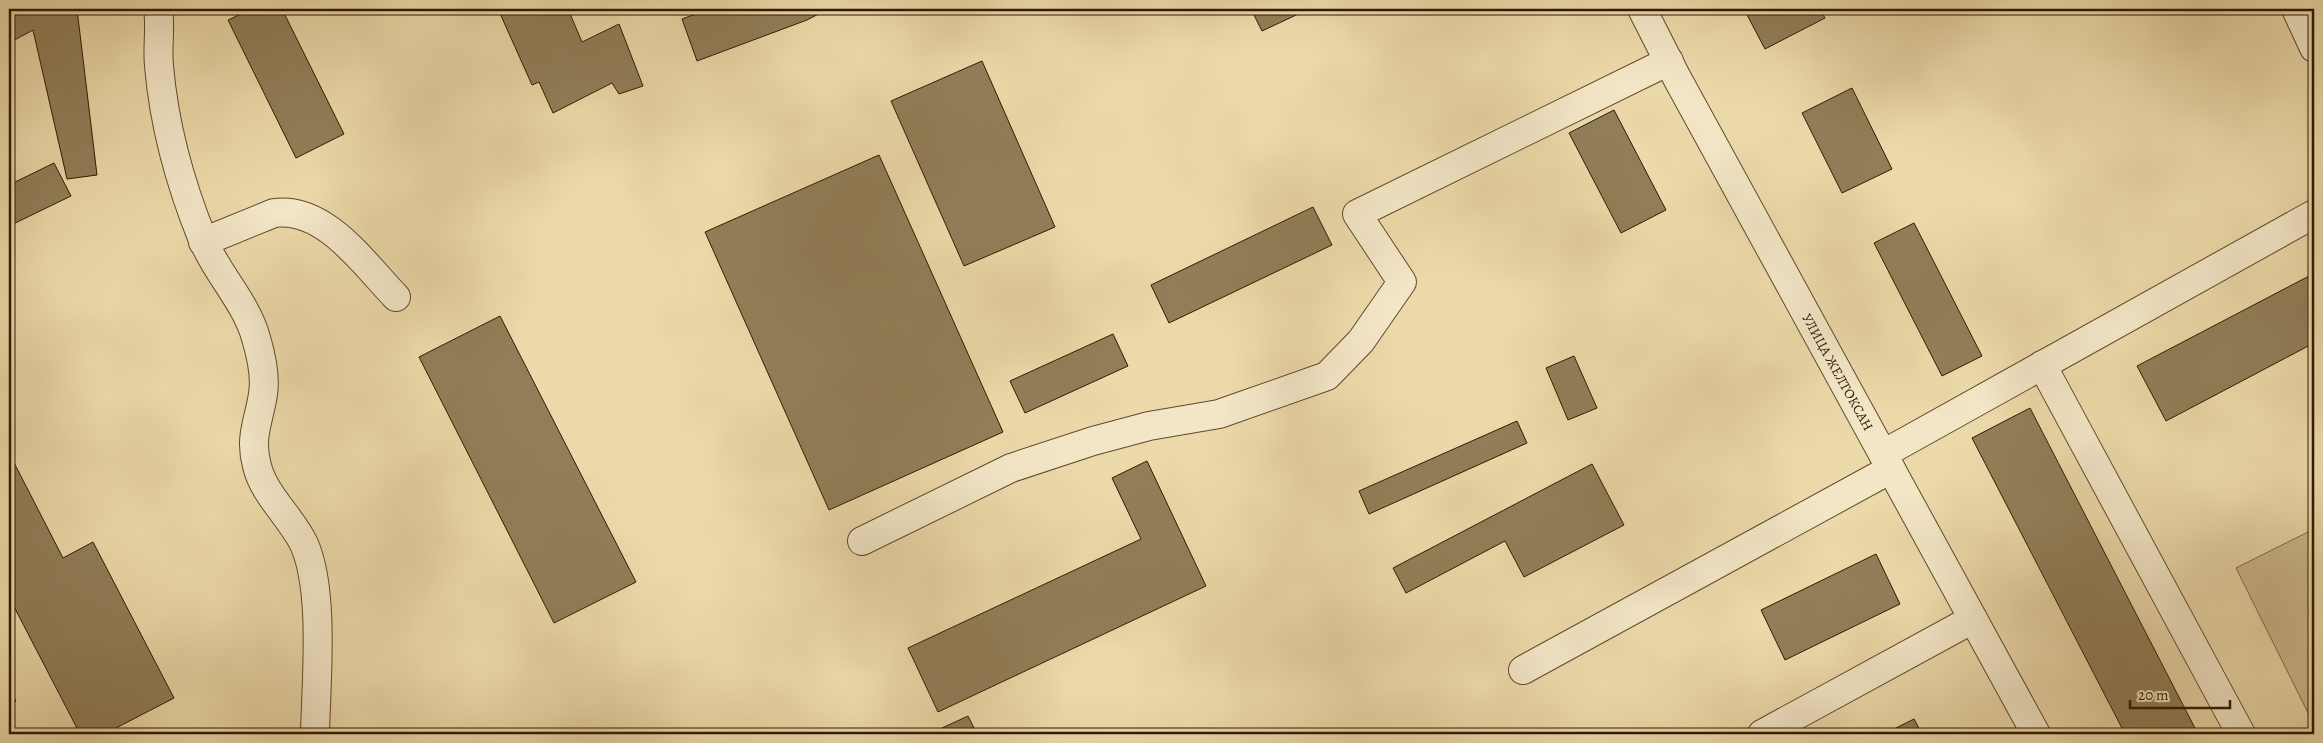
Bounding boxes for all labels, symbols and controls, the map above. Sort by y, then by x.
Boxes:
street label: УЛИЦА ЖЕЛТОКСАН [1797,310,1878,434]
scale bar [2130,678,2230,710]
text: 20 m [2138,685,2169,705]

